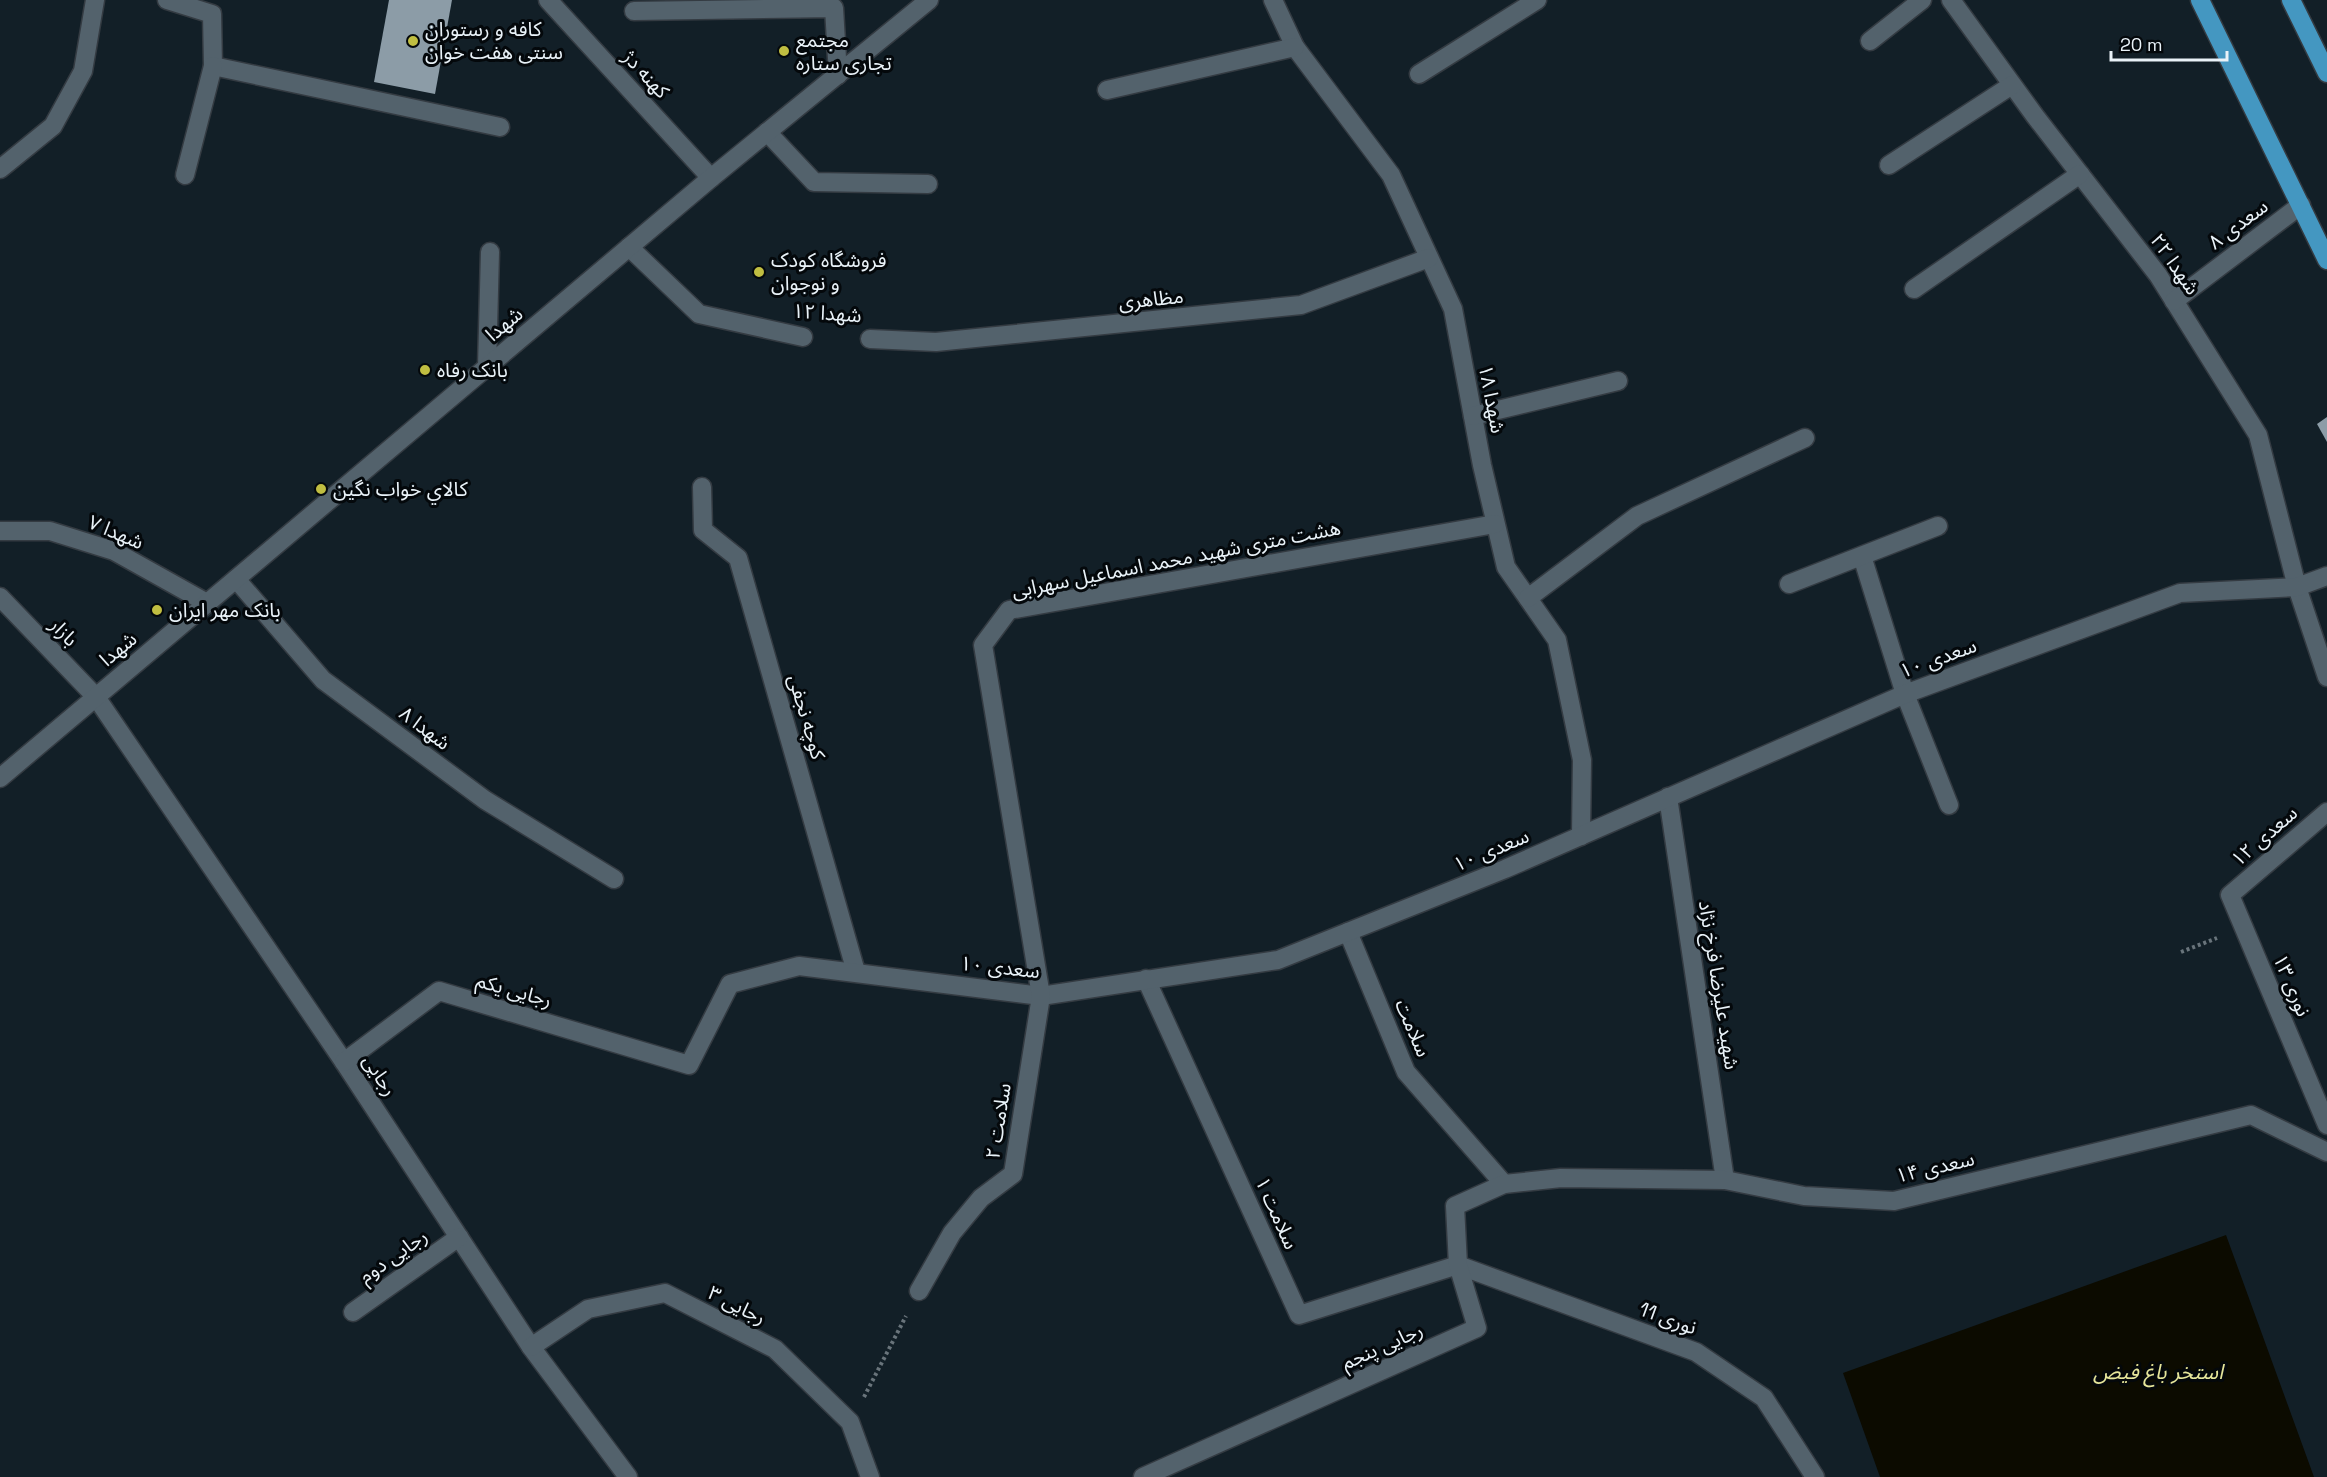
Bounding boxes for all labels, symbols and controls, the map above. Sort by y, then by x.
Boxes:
place label: کافه و رستوران سنتی هفت خوان [425,16,563,65]
scale bar [2111,24,2226,62]
place label: مجتمع تجاری ستاره [796,27,892,76]
text: 20 m [2120,33,2163,56]
marker: کافه و رستوران سنتی هفت خوان [406,34,420,48]
street label: کهنه دژ [616,44,675,104]
marker: مجتمع تجاری ستاره [777,44,791,58]
street label: سعدی ۸ [2203,193,2273,255]
street label: شهدا ۲۲ [2144,228,2206,300]
place label: فروشگاه کودک و نوجوان [771,247,887,296]
marker: فروشگاه کودک و نوجوان [752,265,766,279]
street label: مظاهری [1117,283,1185,315]
street label: شهدا ۱۲ [792,298,862,328]
street label: شهدا [480,301,528,347]
place label: بانک رفاه [437,357,508,383]
marker: بانک رفاه [418,363,432,377]
street label: شهدا ۱۸ [1473,363,1511,435]
place label: كالاي خواب نگين [333,476,468,505]
marker: كالاي خواب نگين [314,482,328,496]
street label: شهدا ۷ [84,509,148,555]
street label: هشت متری شهید محمد اسماعیل سهرابی [1009,514,1343,604]
place label: بانک مهر ایران [169,597,281,623]
marker: بانک مهر ایران [150,603,164,617]
street label: بازار [43,611,84,652]
street label: شهدا [94,626,142,672]
street label: سعدی ۱۰ [1896,632,1980,684]
street label: کوچه نجفی [782,672,832,763]
street label: شهدا ۸ [394,700,456,756]
street label: سعدی ۱۲ [2225,800,2303,872]
street label: سعدی ۱۰ [1449,822,1533,878]
street label: شهید علیرضا فرخ نژاد [1691,899,1745,1072]
street label: سعدی ۱۰ [959,950,1041,984]
street label: نوری ۱۳ [2267,950,2317,1020]
street label: رجایی یکم [473,967,555,1015]
street label: سلامت [1389,995,1437,1061]
street label: رجایی [357,1049,403,1101]
street label: سلامت ۲ [979,1081,1017,1161]
street label: سعدی ۱۴ [1893,1145,1977,1189]
street label: سلامت ۱ [1250,1173,1304,1253]
street label: رجایی دوم [354,1223,434,1291]
street label: رجایی ۳ [704,1279,770,1331]
street label: نوری 11 [1636,1296,1700,1340]
street label: رجایی پنجم [1337,1316,1428,1377]
water label: استخر باغ فیض [2093,1358,2225,1388]

